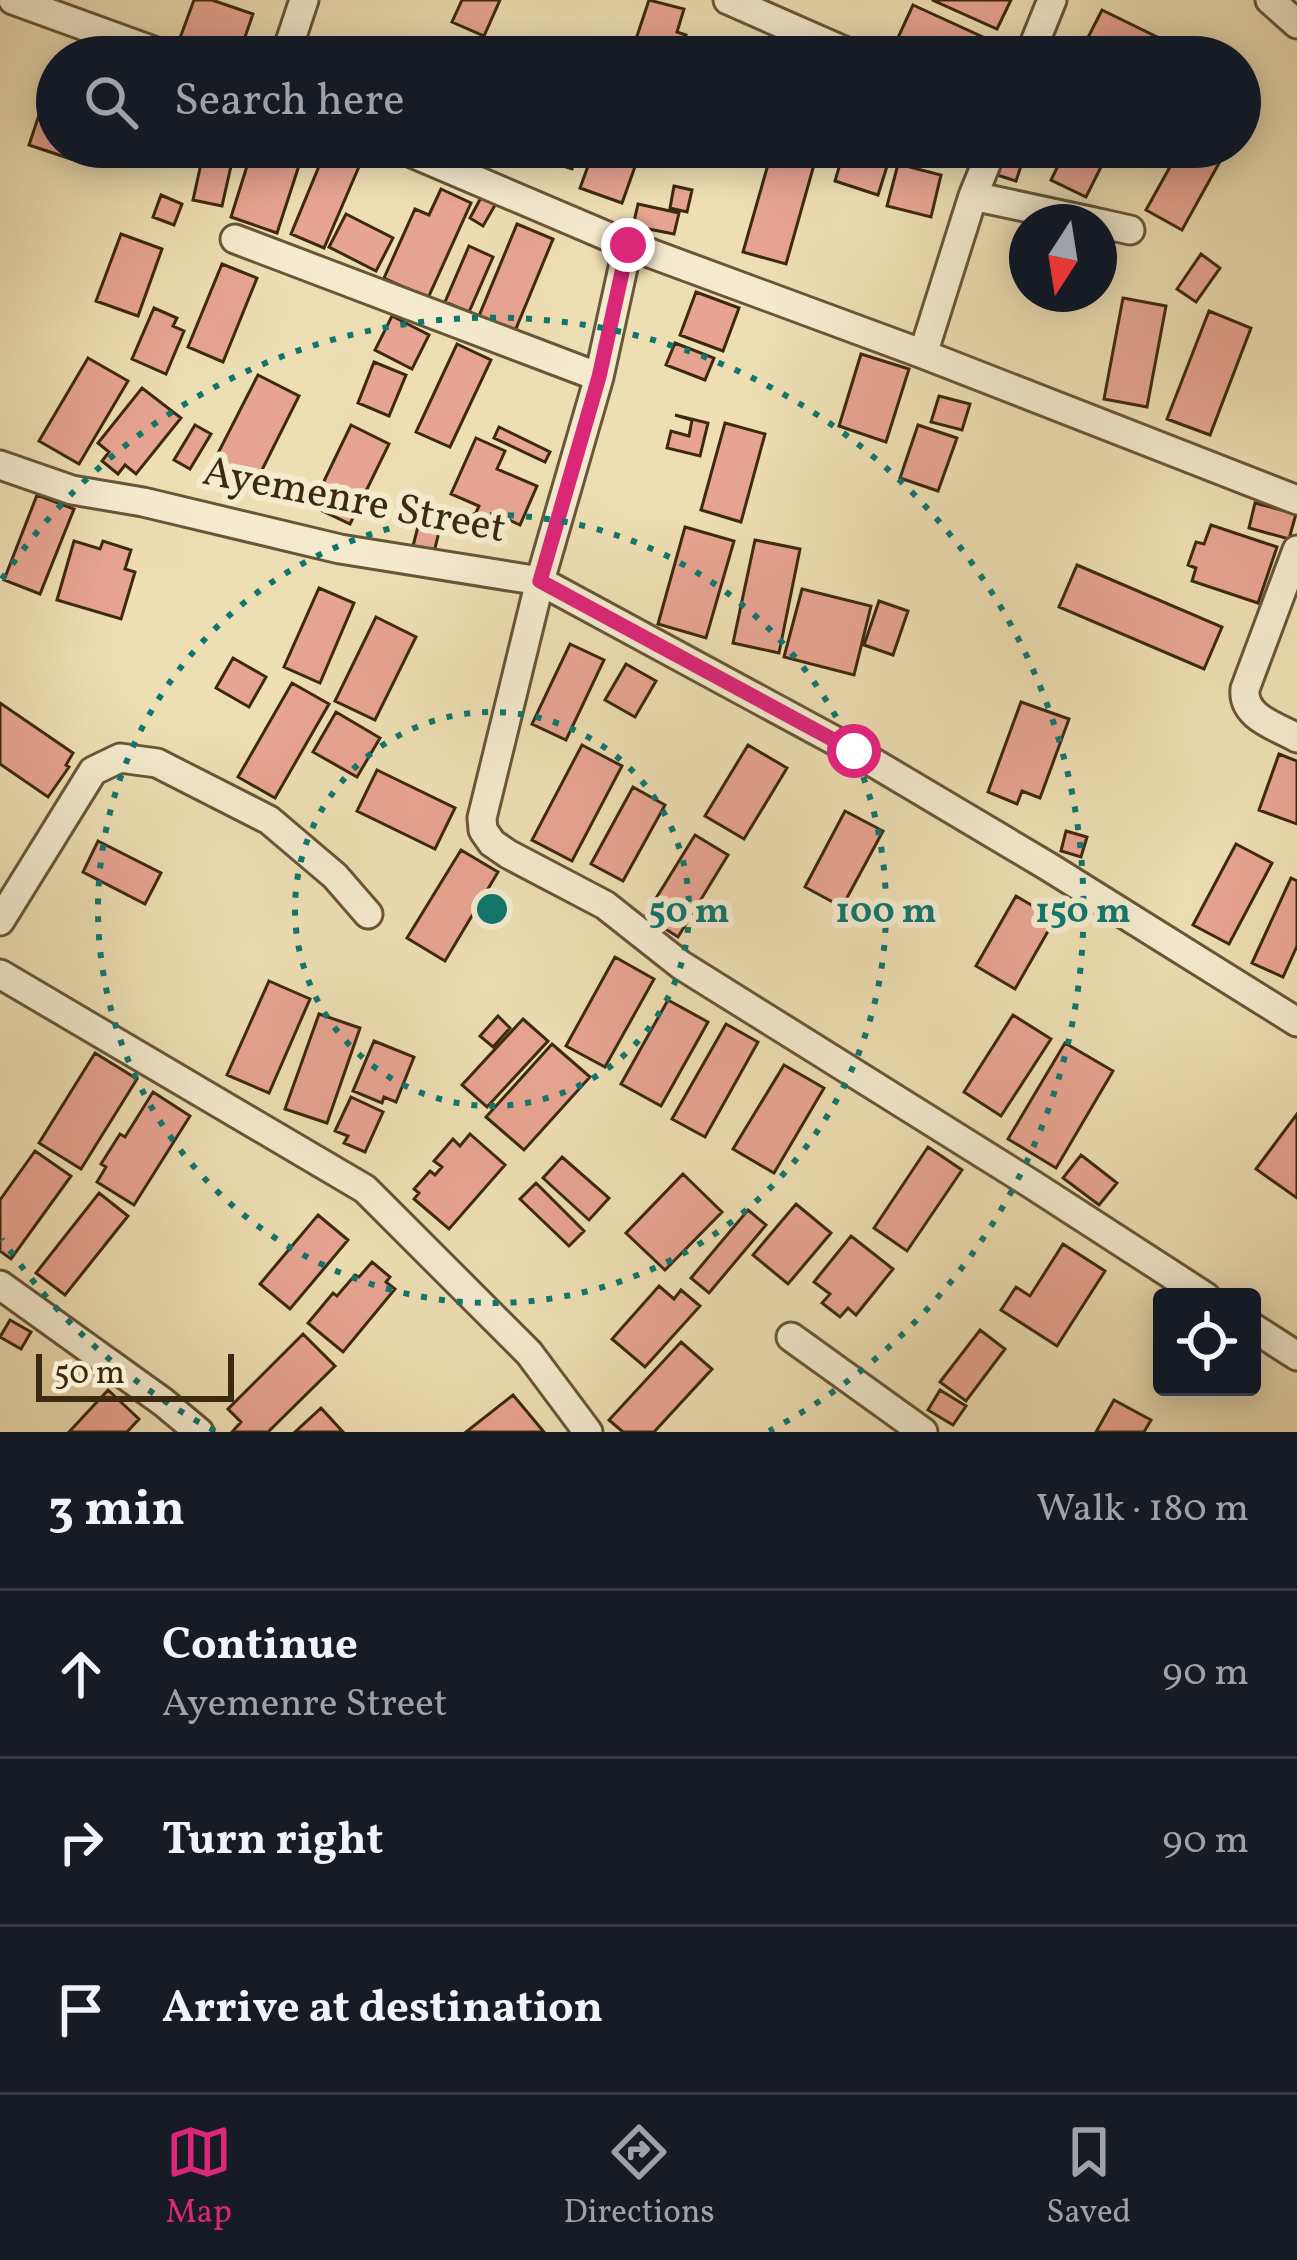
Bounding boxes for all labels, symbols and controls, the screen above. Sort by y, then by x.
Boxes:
search box [36,36,1261,168]
icon: search [78,69,144,135]
text: Search here [174,71,405,134]
north arrow [1009,204,1117,312]
route end [601,218,655,272]
street label: Ayemenre Street [197,444,511,560]
route start [827,724,881,778]
centre of rings [471,888,513,930]
text: 50 m [648,888,730,938]
text: 100 m [835,888,937,938]
text: 150 m [1035,888,1131,938]
map controls [1153,1288,1261,1396]
button: locate [1153,1288,1261,1396]
scale bar [36,1348,234,1401]
text: 50 m [54,1352,125,1398]
text: 3 min [48,1475,185,1546]
text: Walk · 180 m [1036,1483,1249,1537]
text: Continue [162,1615,358,1678]
icon: ahead [48,1641,114,1707]
text: 90 m [1162,1647,1249,1701]
text: Ayemenre Street [162,1678,447,1732]
icon: right [48,1809,114,1875]
text: Turn right [162,1810,383,1873]
text: 90 m [1162,1815,1249,1869]
icon: arrive [48,1977,114,2043]
text: Arrive at destination [162,1978,603,2041]
tab: Map [166,2119,232,2237]
tab: Directions [563,2119,715,2237]
tab: Saved [1046,2119,1131,2237]

